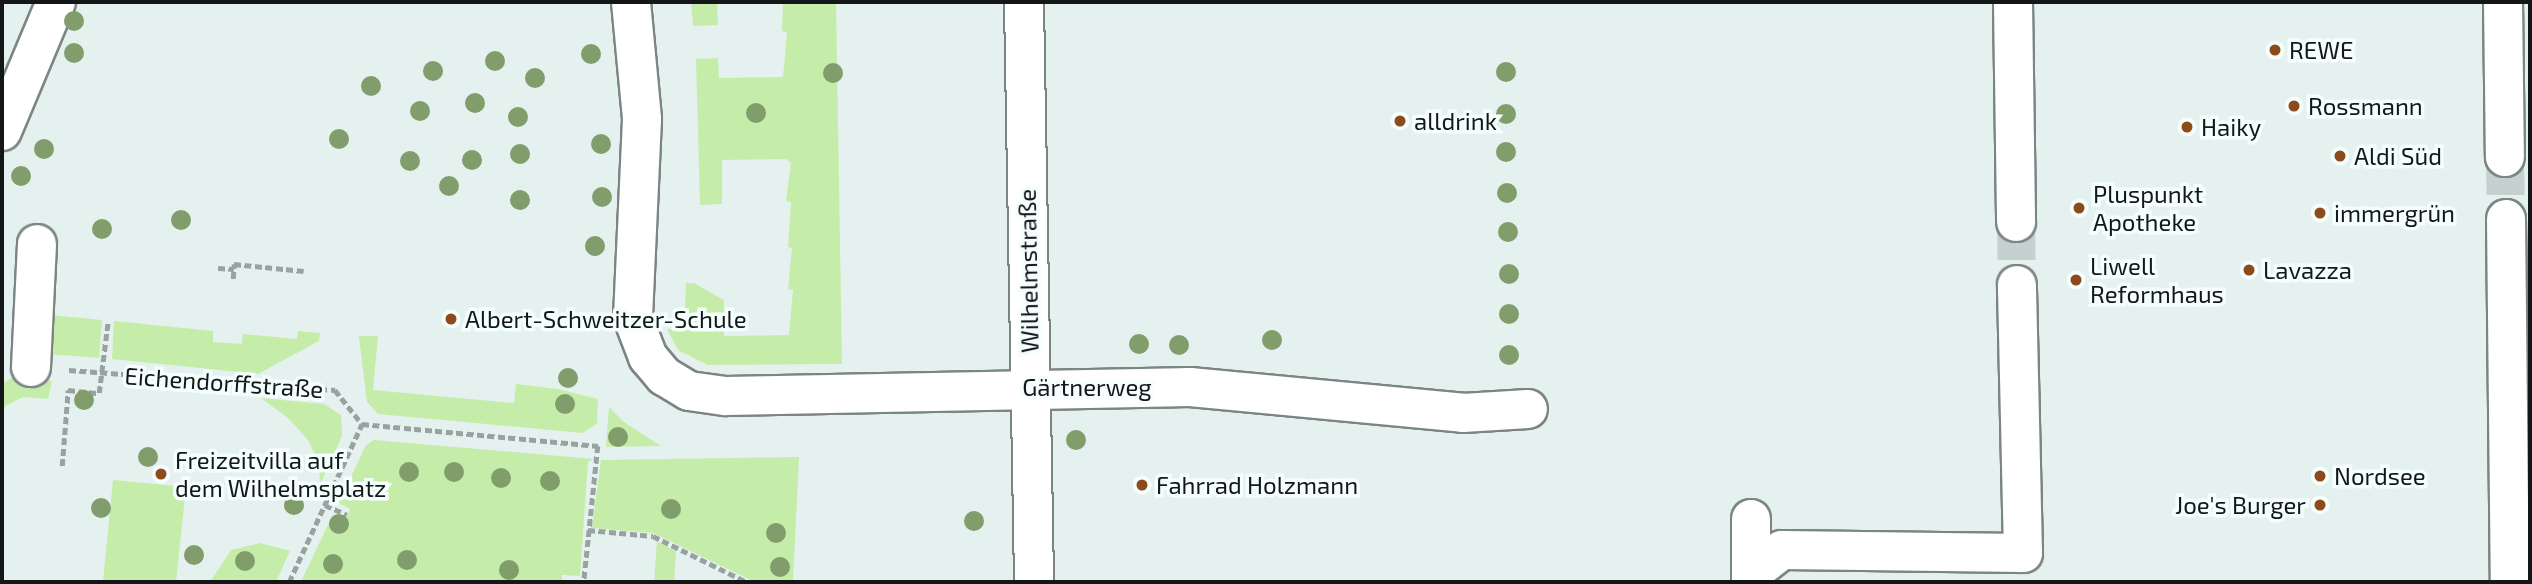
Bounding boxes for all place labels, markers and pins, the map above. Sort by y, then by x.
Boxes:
place label: REWE [2289,36,2353,64]
marker: REWE [2267,42,2283,58]
place label: Rossmann [2308,92,2423,120]
marker: Rossmann [2286,98,2302,114]
place label: alldrink [1414,107,1497,135]
marker: alldrink [1392,113,1408,129]
place label: Haiky [2201,113,2261,141]
marker: Haiky [2179,119,2195,135]
place label: Aldi Süd [2354,142,2442,170]
marker: Aldi Süd [2332,148,2348,164]
place label: Pluspunkt Apotheke [2093,180,2203,236]
place label: immergrün [2334,199,2455,227]
marker: Pluspunkt Apotheke [2071,200,2087,216]
marker: immergrün [2312,205,2328,221]
place label: Liwell Reformhaus [2090,252,2224,308]
place label: Lavazza [2263,256,2352,284]
marker: Lavazza [2241,262,2257,278]
marker: Liwell Reformhaus [2068,272,2084,288]
place label: Albert-Schweitzer-Schule [465,305,747,333]
marker: Albert-Schweitzer-Schule [443,311,459,327]
place label: Freizeitvilla auf dem Wilhelmsplatz [175,446,387,502]
place label: Nordsee [2334,462,2426,490]
marker: Freizeitvilla auf dem Wilhelmsplatz [153,466,169,482]
marker: Nordsee [2312,468,2328,484]
place label: Fahrrad Holzmann [1156,471,1358,499]
marker: Fahrrad Holzmann [1134,477,1150,493]
place label: Joe's Burger [2175,491,2306,519]
marker: Joe's Burger [2312,497,2328,513]

